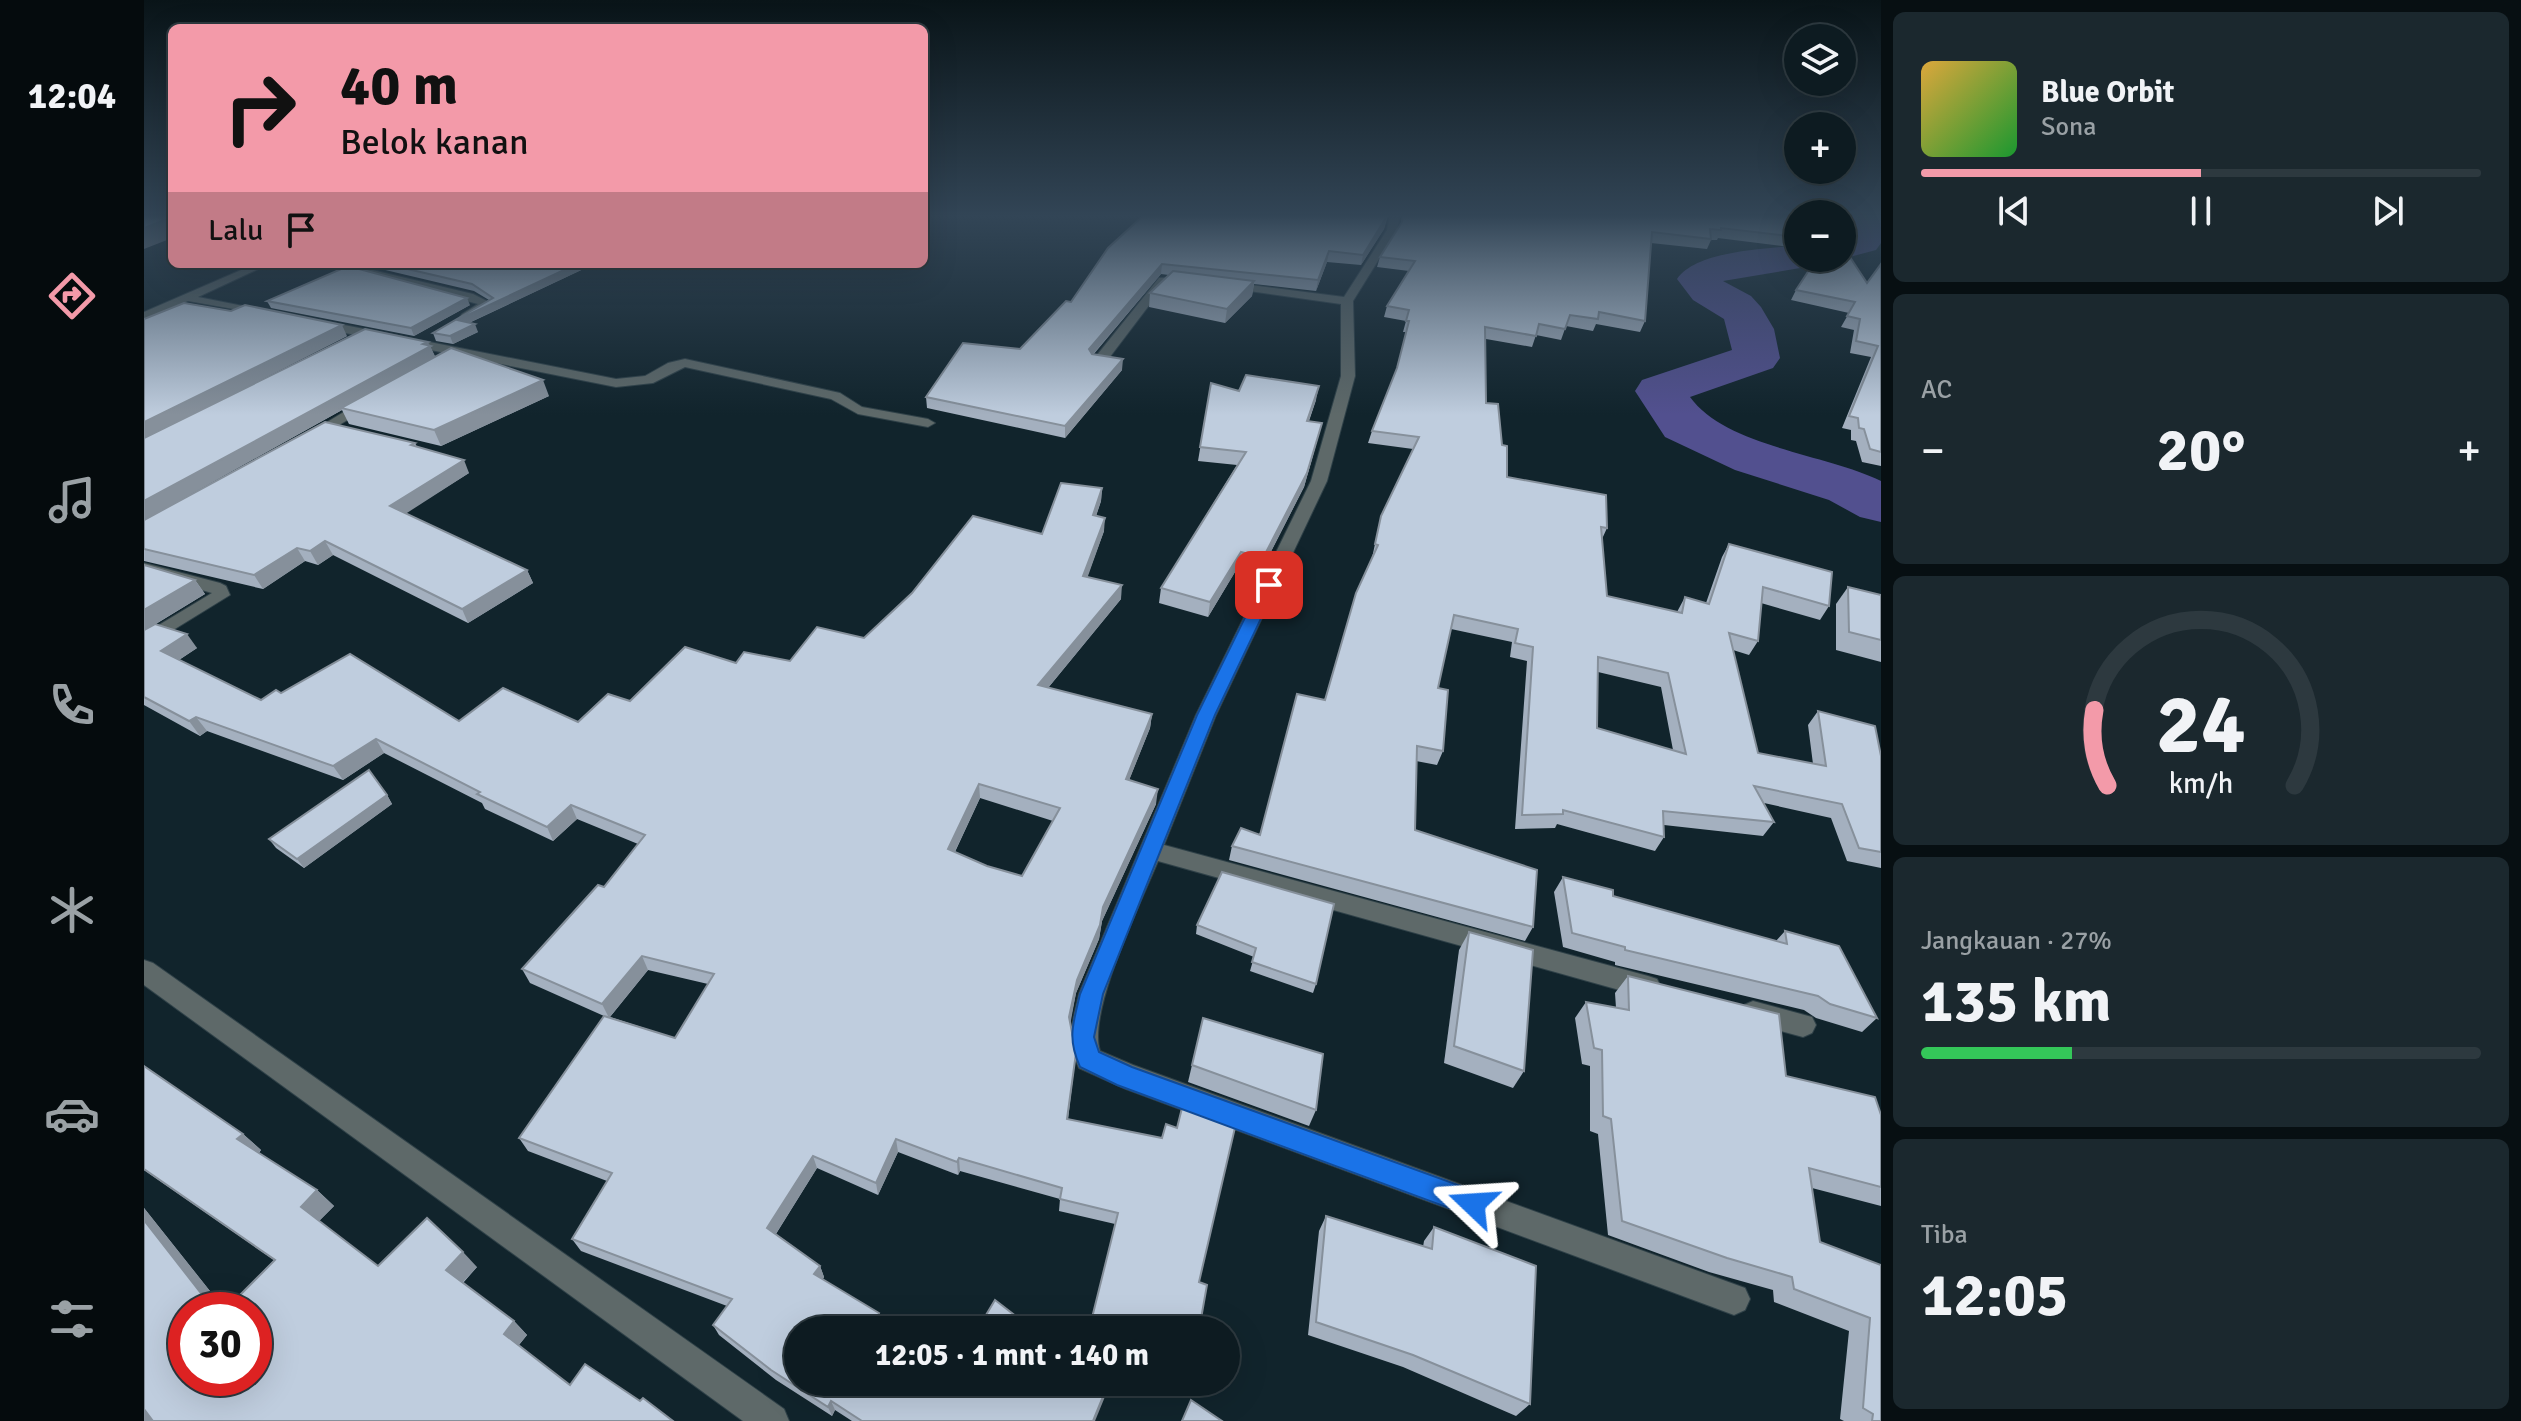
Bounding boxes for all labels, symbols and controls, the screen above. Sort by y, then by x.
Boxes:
map controls [1784,24,1856,272]
button: layers [1784,24,1856,96]
text: 40 m [340,51,458,120]
icon: right [208,56,312,160]
text: 12:04 [28,74,116,119]
text: Blue Orbit [2041,74,2174,111]
text: Sona [2041,111,2096,143]
button: + [1784,112,1856,184]
text: Belok kanan [340,120,529,165]
icon: previous [1992,189,2036,233]
icon: pause [2179,189,2223,233]
icon: next [2366,189,2410,233]
button: − [1784,200,1856,272]
icon: arrive [279,208,323,252]
text: Lalu [208,212,263,249]
icon: directions [44,268,100,324]
text: AC [1921,374,1952,406]
text: 20° [2157,414,2245,488]
text: − [1921,424,1945,478]
text: + [2457,424,2481,478]
icon: music [44,472,100,528]
pin [1235,551,1303,619]
icon: arrive [1247,563,1291,607]
text: 24 [2156,674,2246,776]
icon: phone [44,677,100,733]
text: km/h [2169,767,2233,802]
icon: climate [44,882,100,938]
text: Jangkauan · 27% [1921,925,2112,957]
text: 135 km [1921,965,2111,1039]
icon: car [44,1086,100,1142]
position arrow [1431,1162,1515,1246]
text: Tiba [1921,1219,1968,1251]
text: 12:05 [1921,1259,2068,1333]
icon: filters [44,1291,100,1347]
speed limit sign: 30 [168,1292,272,1396]
text: 12:05 · 1 mnt · 140 m [875,1337,1149,1374]

